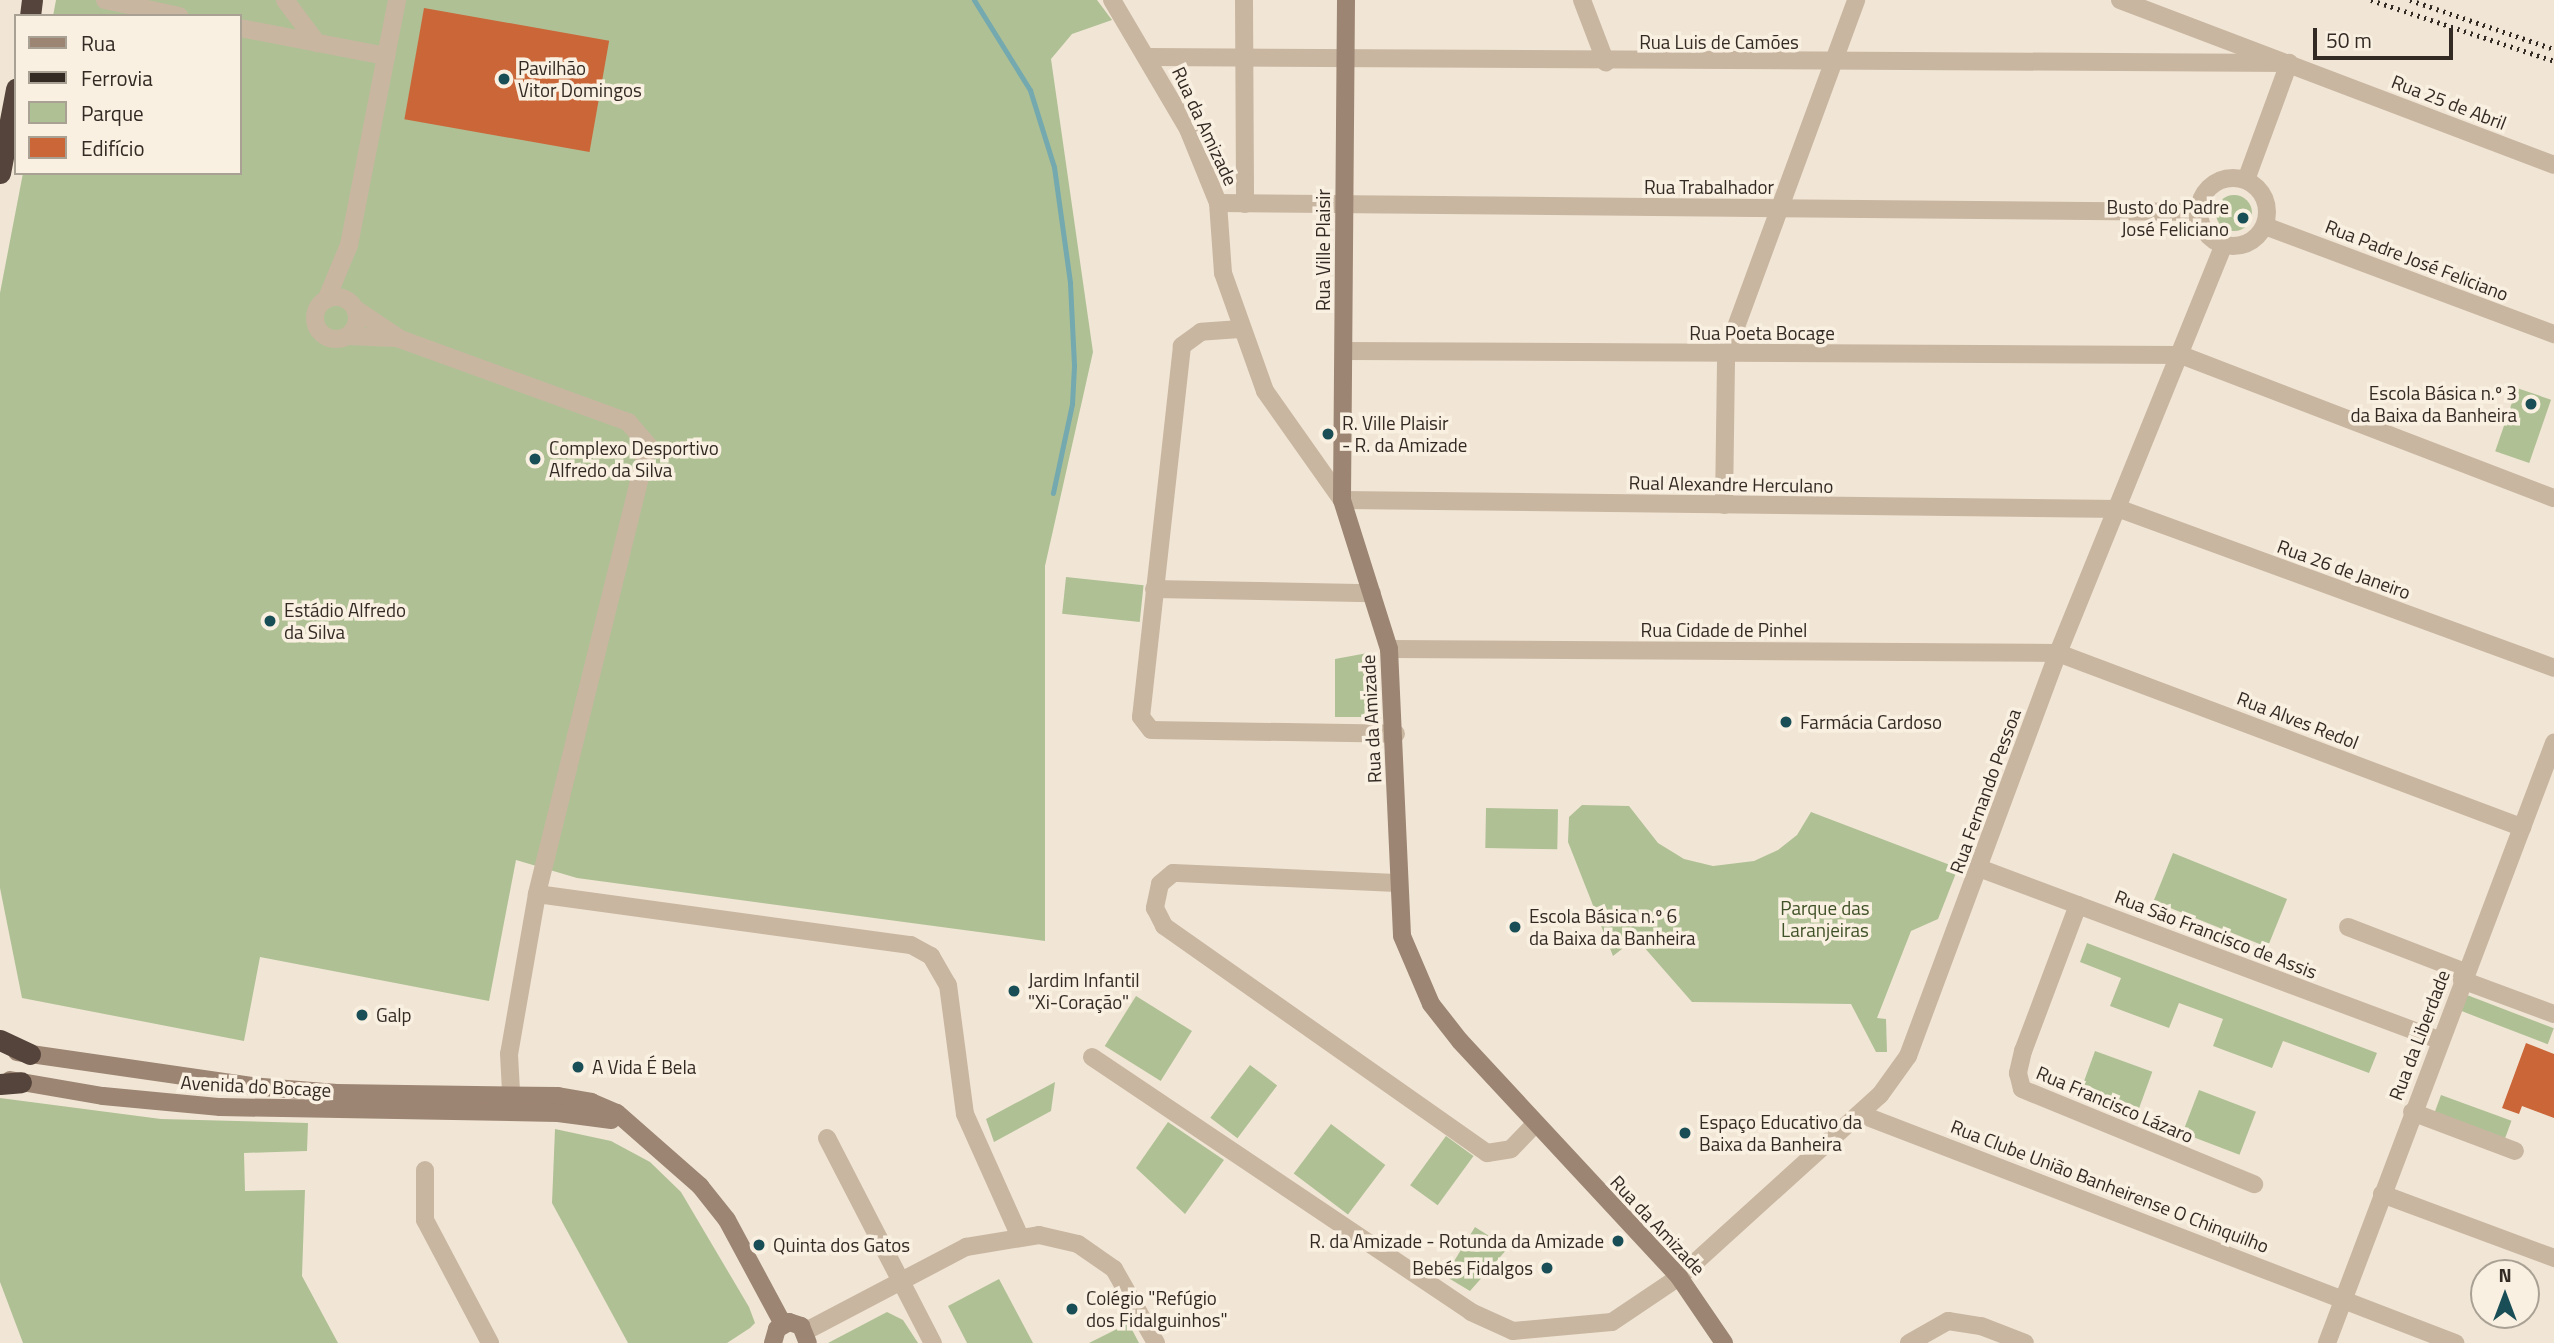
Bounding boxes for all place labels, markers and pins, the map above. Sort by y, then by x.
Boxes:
place label: Pavilhão Vitor Domingos [518,57,642,101]
marker: Pavilhão Vitor Domingos [496,71,512,87]
place label: Busto do Padre José Feliciano [2107,196,2229,240]
marker: Busto do Padre José Feliciano [2235,210,2251,226]
place label: Escola Básica n.º 3 da Baixa da Banheira [2350,382,2517,426]
marker: Escola Básica n.º 3 da Baixa da Banheira [2523,396,2539,412]
place label: R. Ville Plaisir - R. da Amizade [1342,412,1467,456]
marker: R. Ville Plaisir - R. da Amizade [1320,426,1336,442]
place label: Complexo Desportivo Alfredo da Silva [549,437,719,481]
marker: Complexo Desportivo Alfredo da Silva [527,451,543,467]
place label: Estádio Alfredo da Silva [284,599,406,643]
marker: Estádio Alfredo da Silva [262,613,278,629]
place label: Farmácia Cardoso [1800,711,1942,733]
marker: Farmácia Cardoso [1778,714,1794,730]
place label: Escola Básica n.º 6 da Baixa da Banheira [1529,905,1696,949]
marker: Escola Básica n.º 6 da Baixa da Banheira [1507,919,1523,935]
place label: Jardim Infantil "Xi-Coração" [1028,969,1140,1013]
marker: Jardim Infantil "Xi-Coração" [1006,983,1022,999]
place label: Galp [376,1004,412,1026]
marker: Galp [354,1007,370,1023]
place label: A Vida É Bela [592,1056,696,1078]
marker: A Vida É Bela [570,1059,586,1075]
place label: Espaço Educativo da Baixa da Banheira [1699,1111,1862,1155]
marker: Espaço Educativo da Baixa da Banheira [1677,1125,1693,1141]
place label: R. da Amizade - Rotunda da Amizade [1309,1230,1604,1252]
marker: R. da Amizade - Rotunda da Amizade [1610,1233,1626,1249]
place label: Quinta dos Gatos [773,1234,910,1256]
marker: Quinta dos Gatos [751,1237,767,1253]
place label: Bebés Fidalgos [1412,1257,1533,1279]
marker: Bebés Fidalgos [1539,1260,1555,1276]
place label: Colégio "Refúgio dos Fidalguinhos" [1086,1287,1228,1331]
marker: Colégio "Refúgio dos Fidalguinhos" [1064,1301,1080,1317]

